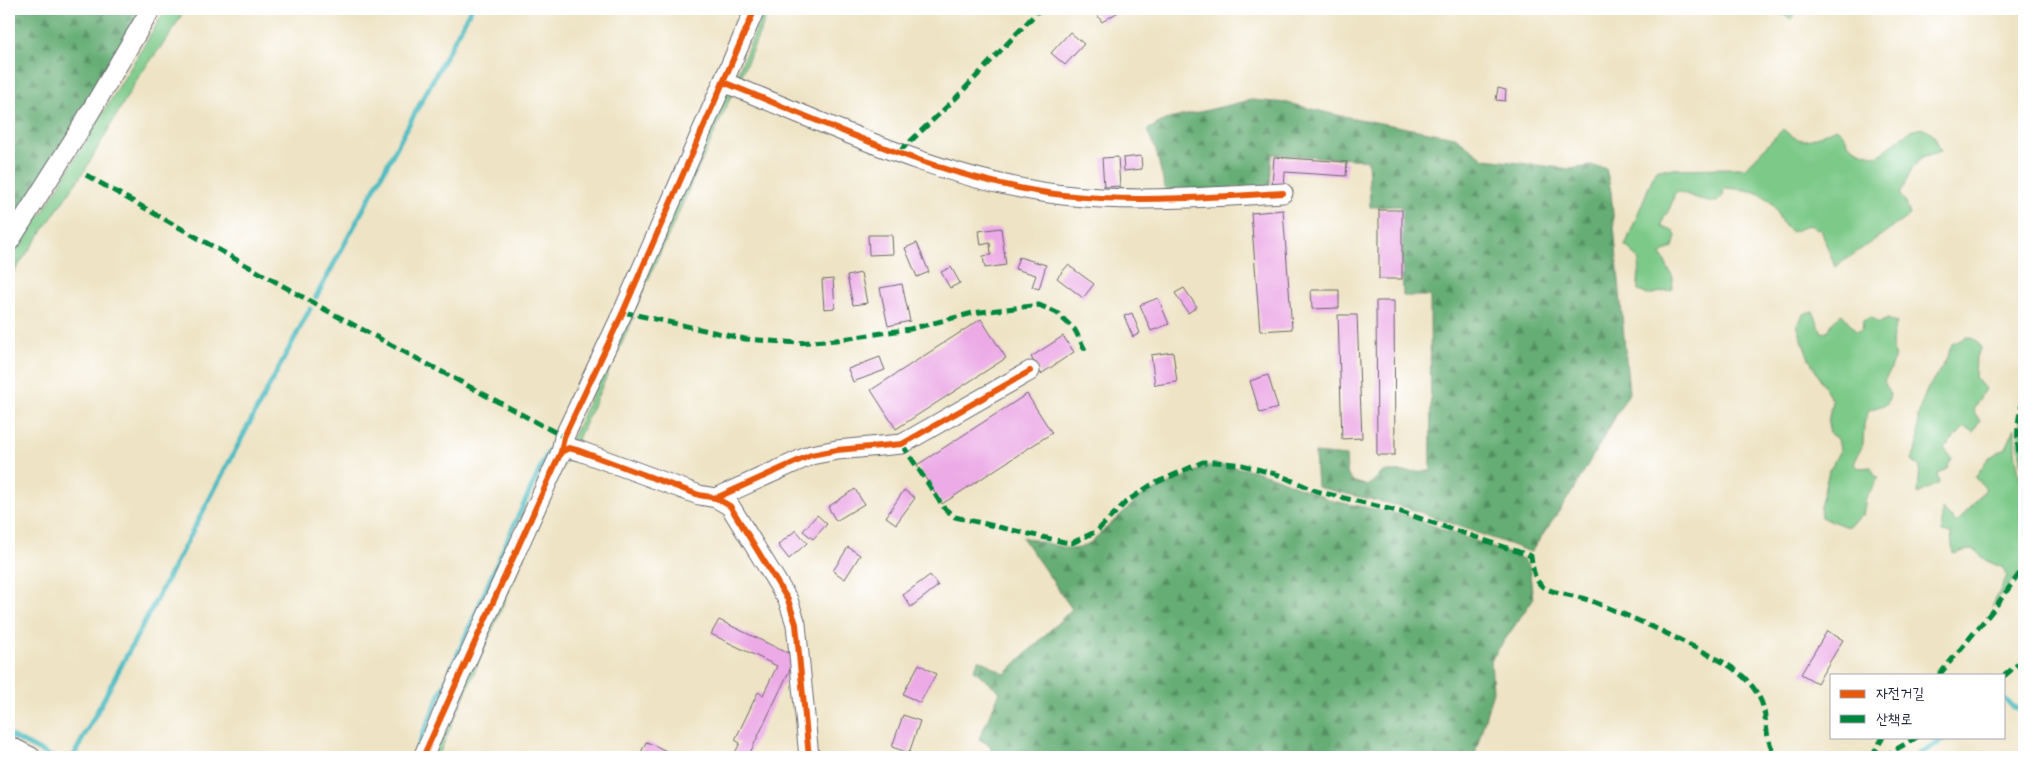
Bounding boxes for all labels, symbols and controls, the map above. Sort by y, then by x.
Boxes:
legend [1830,674,2006,738]
text: 자전거길 [1876,682,1924,702]
text: 산책로 [1876,708,1912,728]

